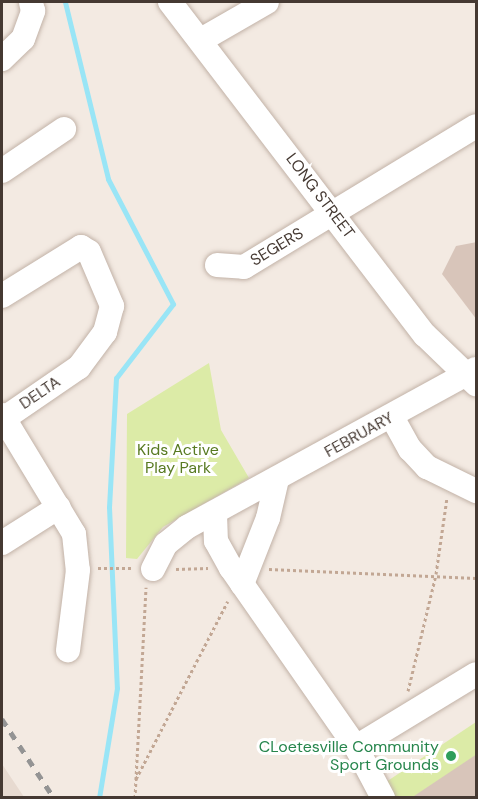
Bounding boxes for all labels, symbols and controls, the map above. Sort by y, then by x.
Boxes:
street label: LONG STREET [282,150,358,242]
street label: SEGERS [247,224,307,270]
street label: DELTA [16,372,64,414]
street label: FEBRUARY [321,408,397,462]
park label: Kids Active Play Park [137,440,219,478]
place label: CLoetesville Community Sport Grounds [259,737,439,775]
marker: CLoetesville Community Sport Grounds [444,749,458,763]

